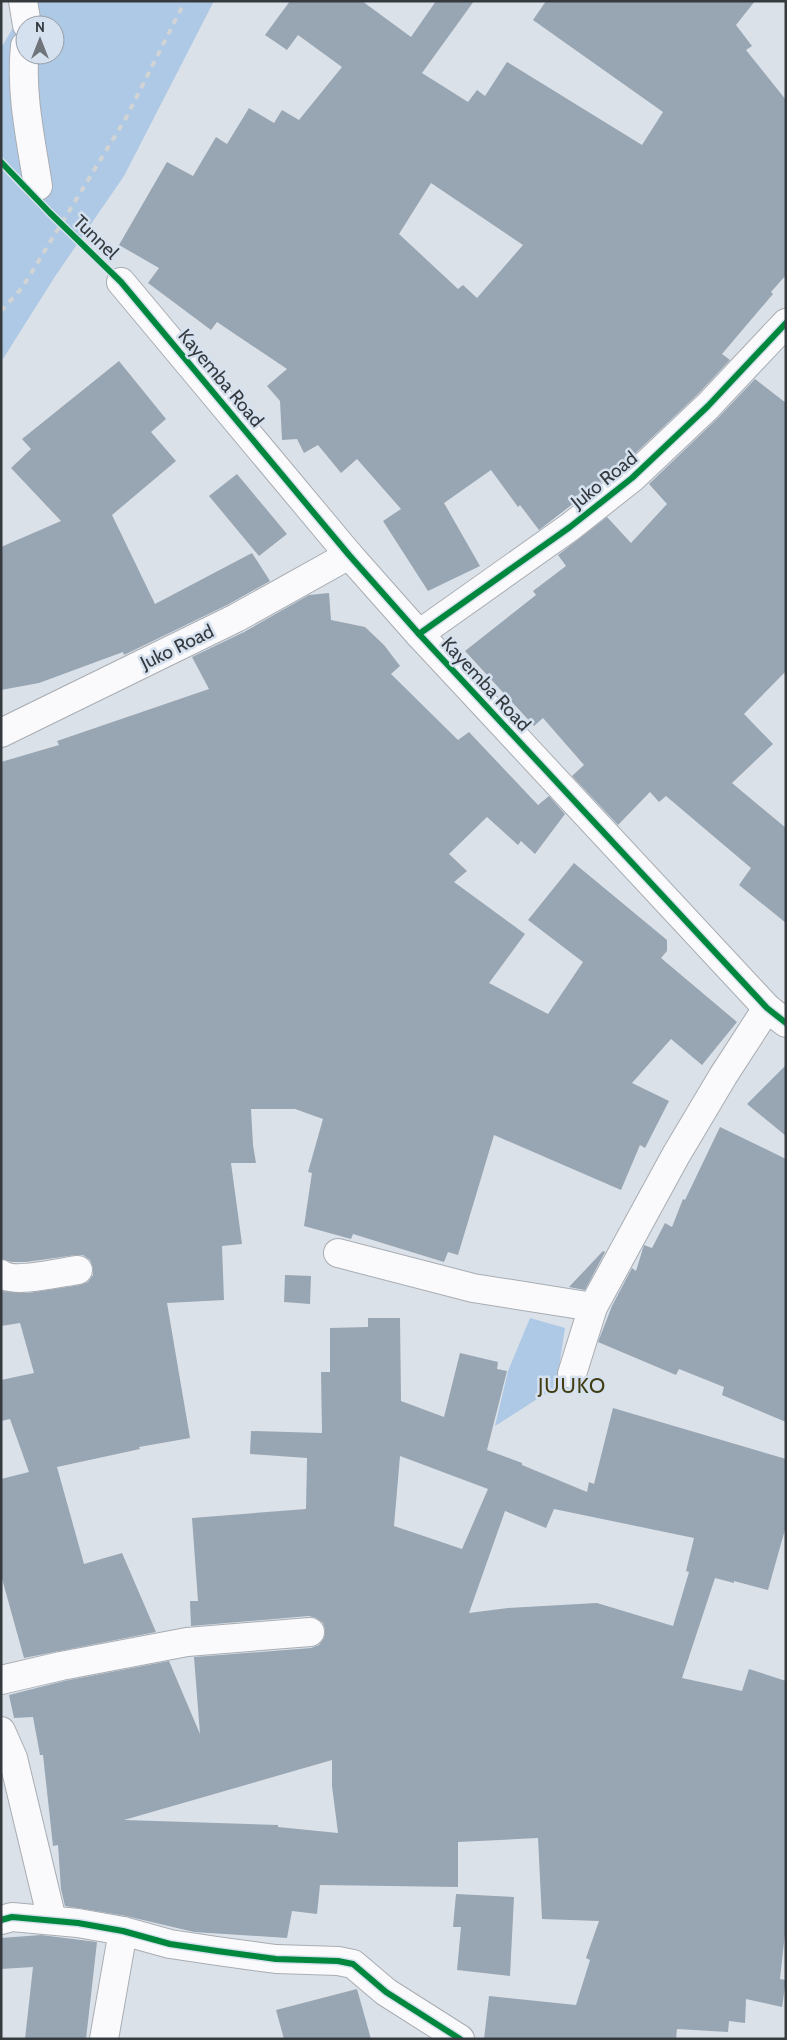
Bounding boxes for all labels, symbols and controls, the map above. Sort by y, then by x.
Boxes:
north arrow [15,15,65,65]
text: N [35,18,45,36]
street label: Tunnel [69,210,124,264]
street label: Kayemba Road [173,324,269,432]
street label: Juko Road [565,446,642,514]
street label: Juko Road [136,619,217,675]
street label: Kayemba Road [437,632,535,736]
district label: JUUKO [537,1373,606,1398]

